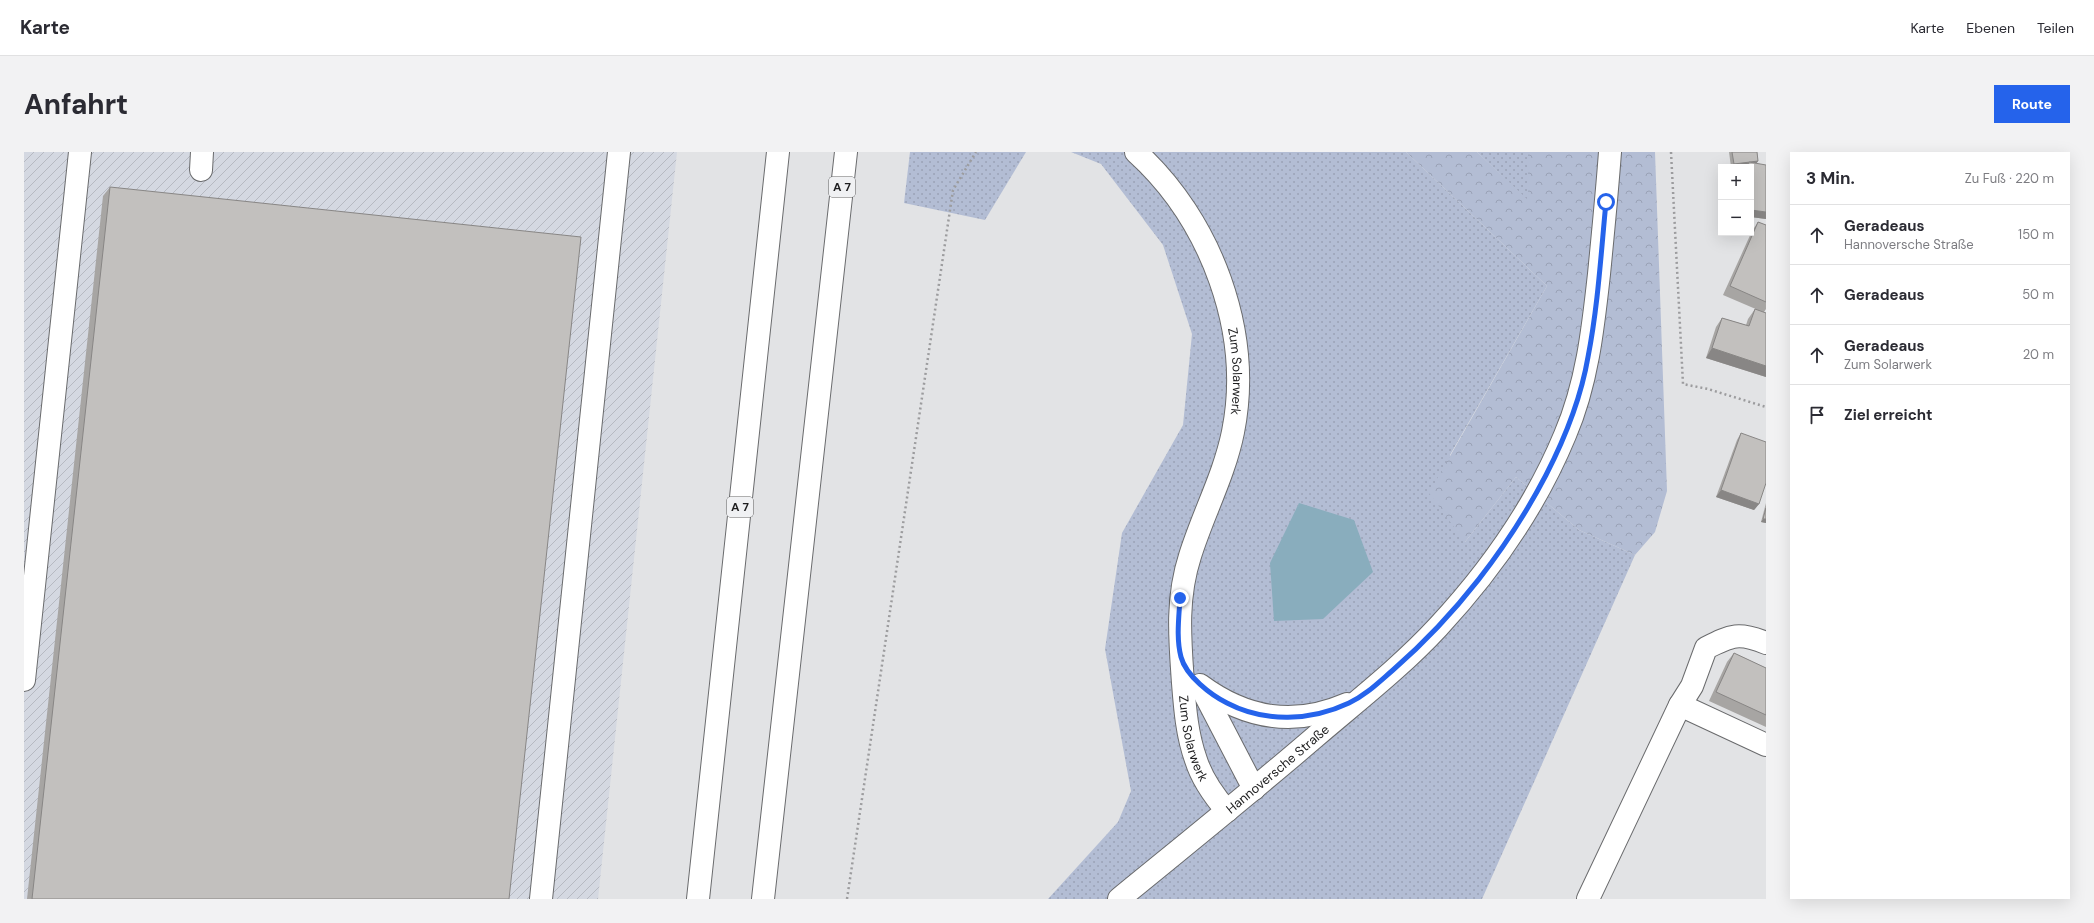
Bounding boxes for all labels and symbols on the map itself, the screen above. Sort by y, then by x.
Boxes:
road number: A 7 [829,177,855,197]
route start [1597,193,1615,211]
street label: Zum Solarwerk [1224,326,1246,417]
road number: A 7 [727,497,753,517]
route end [1171,589,1189,607]
street label: Zum Solarwerk [1175,695,1212,785]
street label: Hannoversche Straße [1222,721,1333,817]

